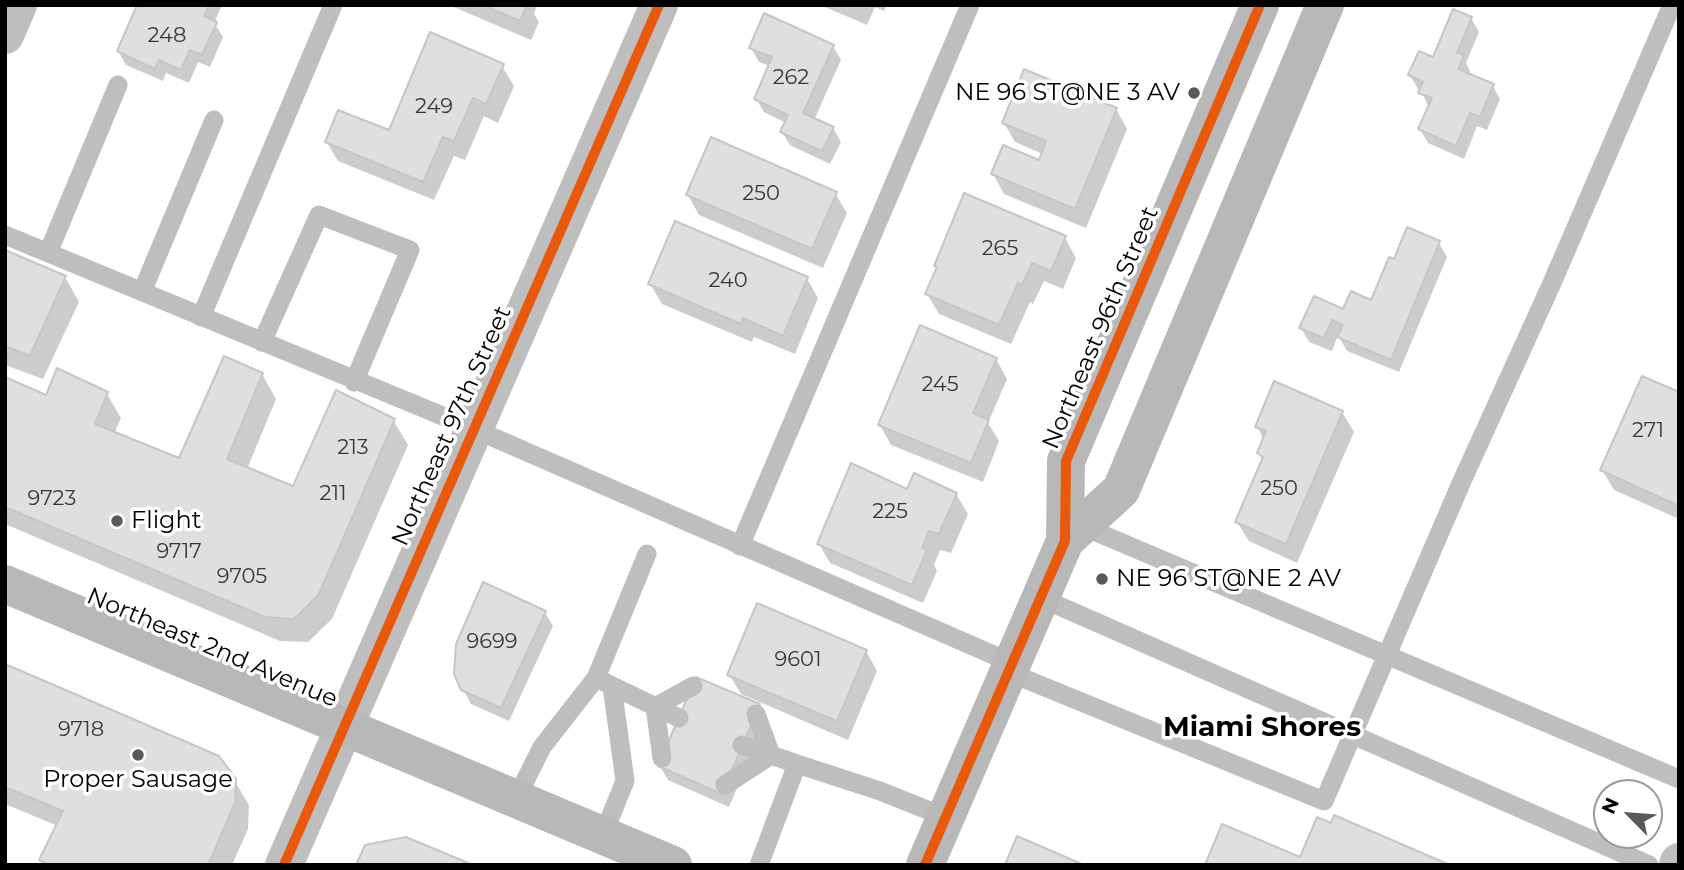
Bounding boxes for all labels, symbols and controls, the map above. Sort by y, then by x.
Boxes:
house number: 248 [148,23,186,49]
house number: 262 [773,65,809,91]
place label: NE 96 ST@NE 3 AV [955,79,1180,107]
marker: NE 96 ST@NE 3 AV [1186,85,1202,101]
house number: 249 [415,94,453,120]
house number: 250 [742,181,780,207]
street label: Northeast 96th Street [1037,202,1165,454]
house number: 265 [982,236,1018,262]
house number: 240 [708,268,748,294]
street label: Northeast 97th Street [386,302,518,550]
house number: 245 [921,372,959,398]
house number: 271 [1632,418,1664,444]
house number: 213 [337,435,369,461]
house number: 250 [1260,476,1298,502]
house number: 211 [319,481,347,507]
house number: 9723 [28,486,76,512]
house number: 225 [872,499,908,525]
place label: Flight [131,507,202,535]
marker: Flight [109,513,125,529]
house number: 9717 [156,539,202,565]
house number: 9705 [217,564,267,590]
place label: NE 96 ST@NE 2 AV [1116,565,1341,593]
marker: NE 96 ST@NE 2 AV [1094,571,1110,587]
street label: Northeast 2nd Avenue [82,582,342,714]
house number: 9699 [466,629,518,655]
house number: 9601 [774,647,822,673]
district label: Miami Shores [1163,711,1361,745]
house number: 9718 [58,717,104,743]
marker: Proper Sausage [130,747,146,763]
place label: Proper Sausage [43,766,233,794]
north arrow [1593,779,1663,849]
text: N [1597,794,1624,818]

